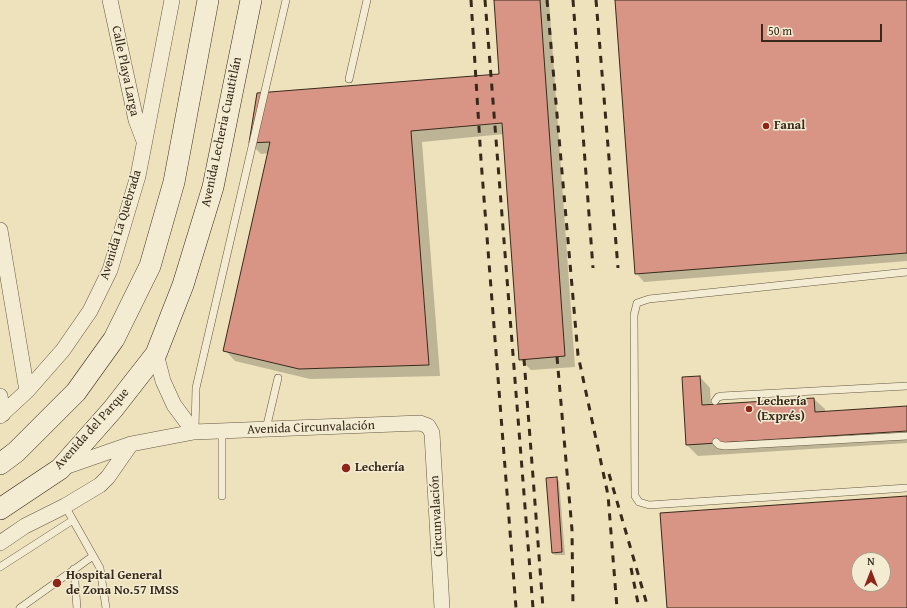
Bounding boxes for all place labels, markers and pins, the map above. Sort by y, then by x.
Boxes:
place label: Fanal [774,118,805,134]
marker: Fanal [761,121,771,131]
place label: Lechería (Exprés) [757,394,807,425]
marker: Lechería (Exprés) [744,404,754,414]
place label: Lechería [355,460,405,476]
marker: Lechería [340,462,352,474]
place label: Hospital General de Zona No.57 IMSS [66,568,179,599]
marker: Hospital General de Zona No.57 IMSS [51,577,63,589]

